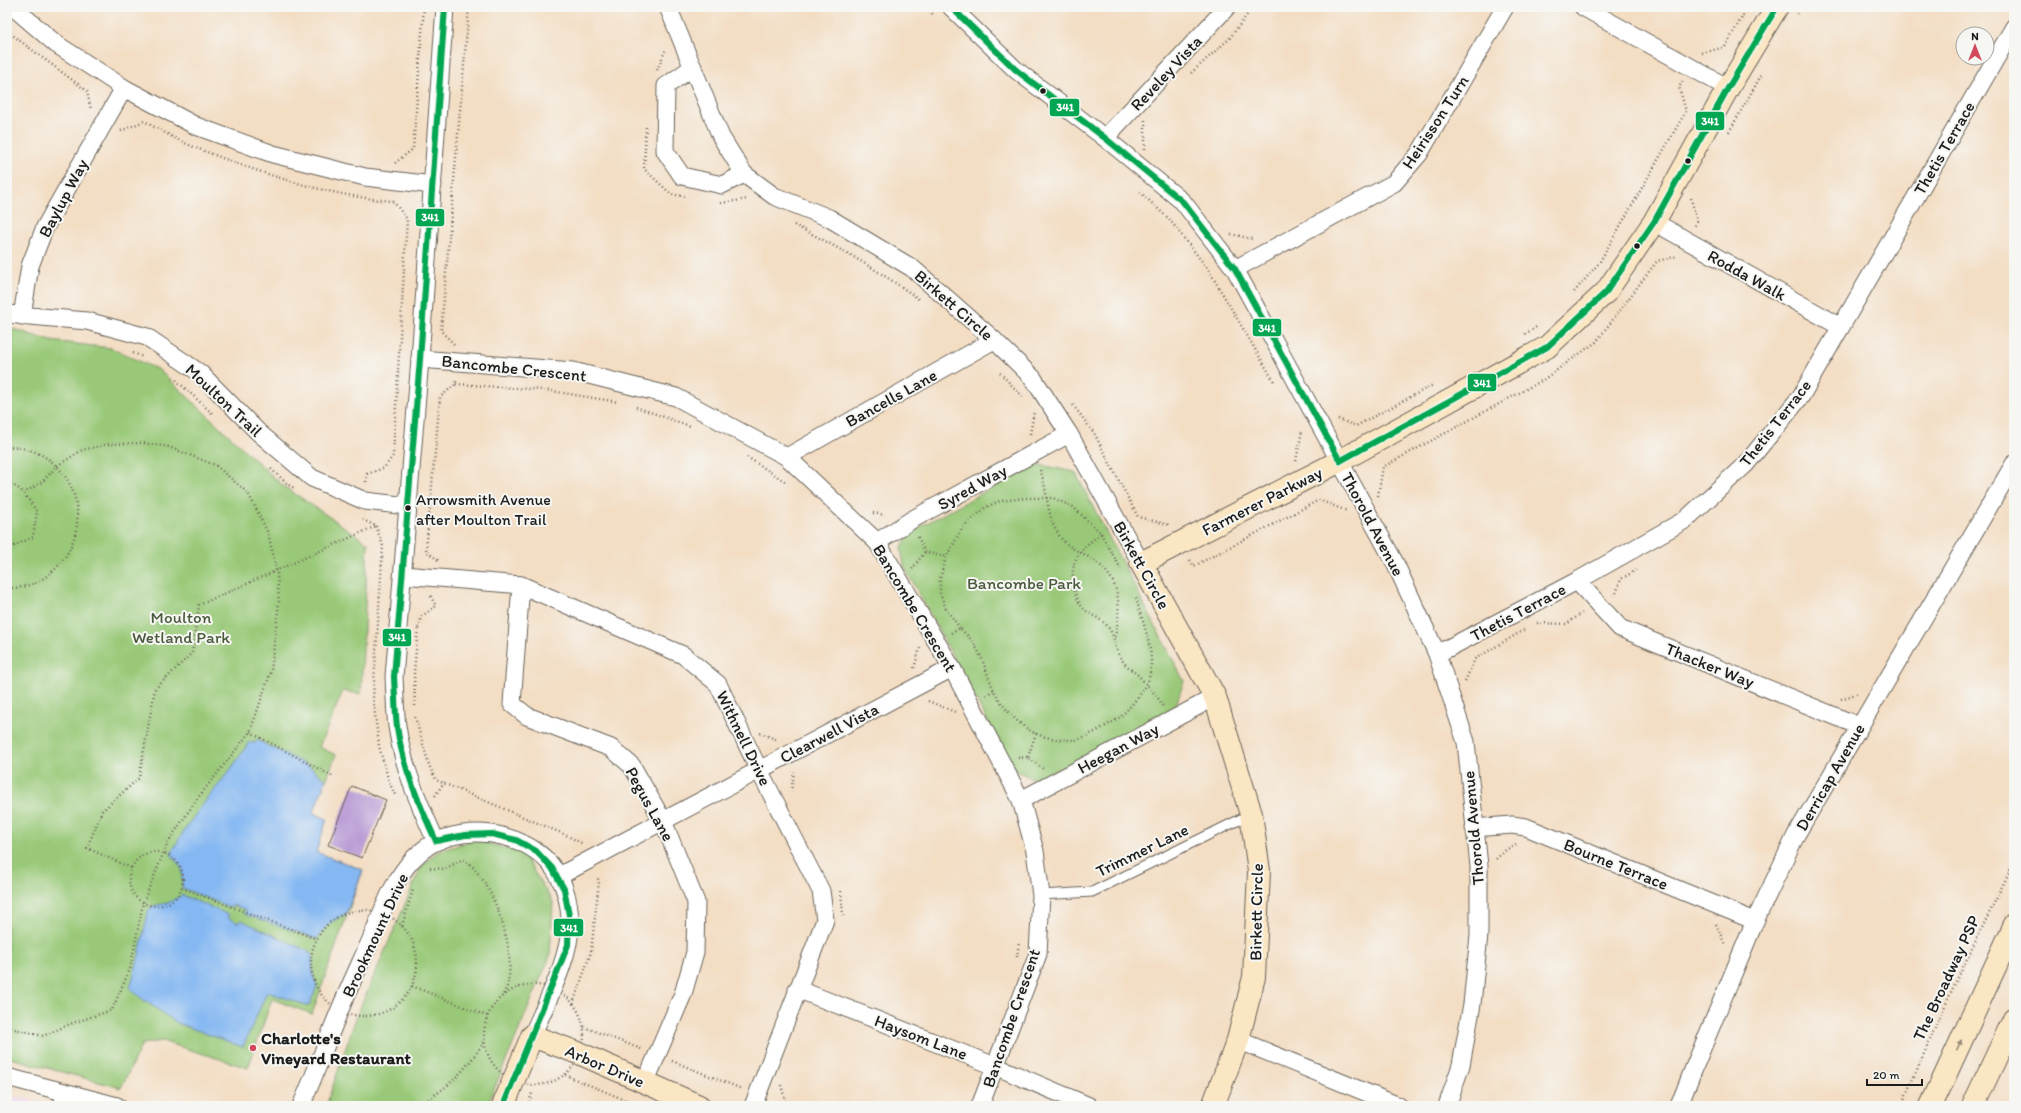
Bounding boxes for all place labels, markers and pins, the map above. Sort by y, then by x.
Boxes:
unlabelled marker [1038,86,1048,96]
unlabelled marker [1683,156,1693,166]
unlabelled marker [1632,241,1642,251]
place label: Arrowsmith Avenue after Moulton Trail [416,490,551,529]
marker: Arrowsmith Avenue after Moulton Trail [403,503,413,513]
place label: Charlotte's Vineyard Restaurant [261,1028,412,1069]
marker: Charlotte's Vineyard Restaurant [248,1043,258,1053]

